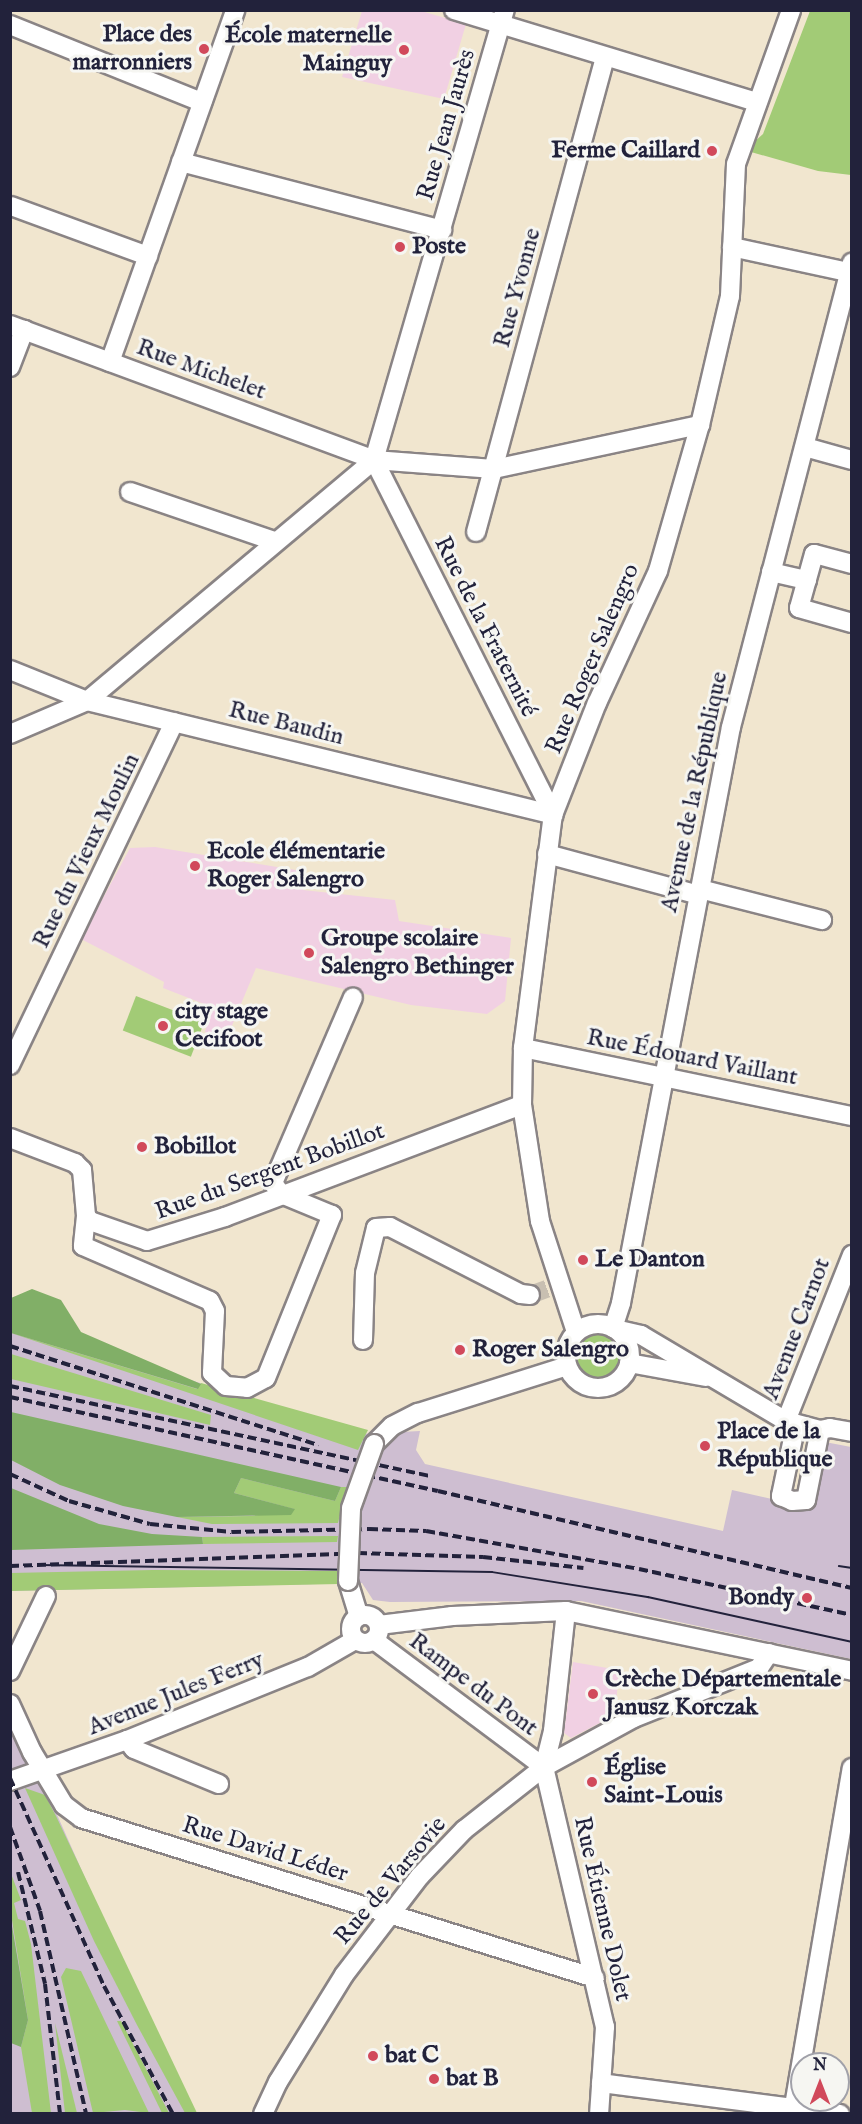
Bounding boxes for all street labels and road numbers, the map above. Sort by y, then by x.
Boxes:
street label: Rue Jean Jaurès [412,46,482,204]
street label: Rue Yvonne [488,225,548,351]
street label: Rue Michelet [132,333,270,407]
street label: Rue de la Fraternité [427,532,543,722]
street label: Rue Roger Salengro [540,560,646,758]
street label: Avenue de la République [655,669,735,915]
street label: Rue Baudin [225,696,347,752]
street label: Rue du Vieux Moulin [27,749,147,953]
street label: Rue Édouard Vaillant [584,1023,800,1093]
street label: Rue du Sergent Bobillot [151,1117,389,1227]
street label: Avenue Carnot [757,1254,837,1404]
street label: Rampe du Pont [403,1627,543,1743]
street label: Avenue Jules Ferry [84,1646,268,1742]
street label: Rue David Léder [178,1811,352,1889]
street label: Rue de Varsovie [329,1811,453,1951]
street label: Rue Étienne Dolet [567,1814,637,2004]

